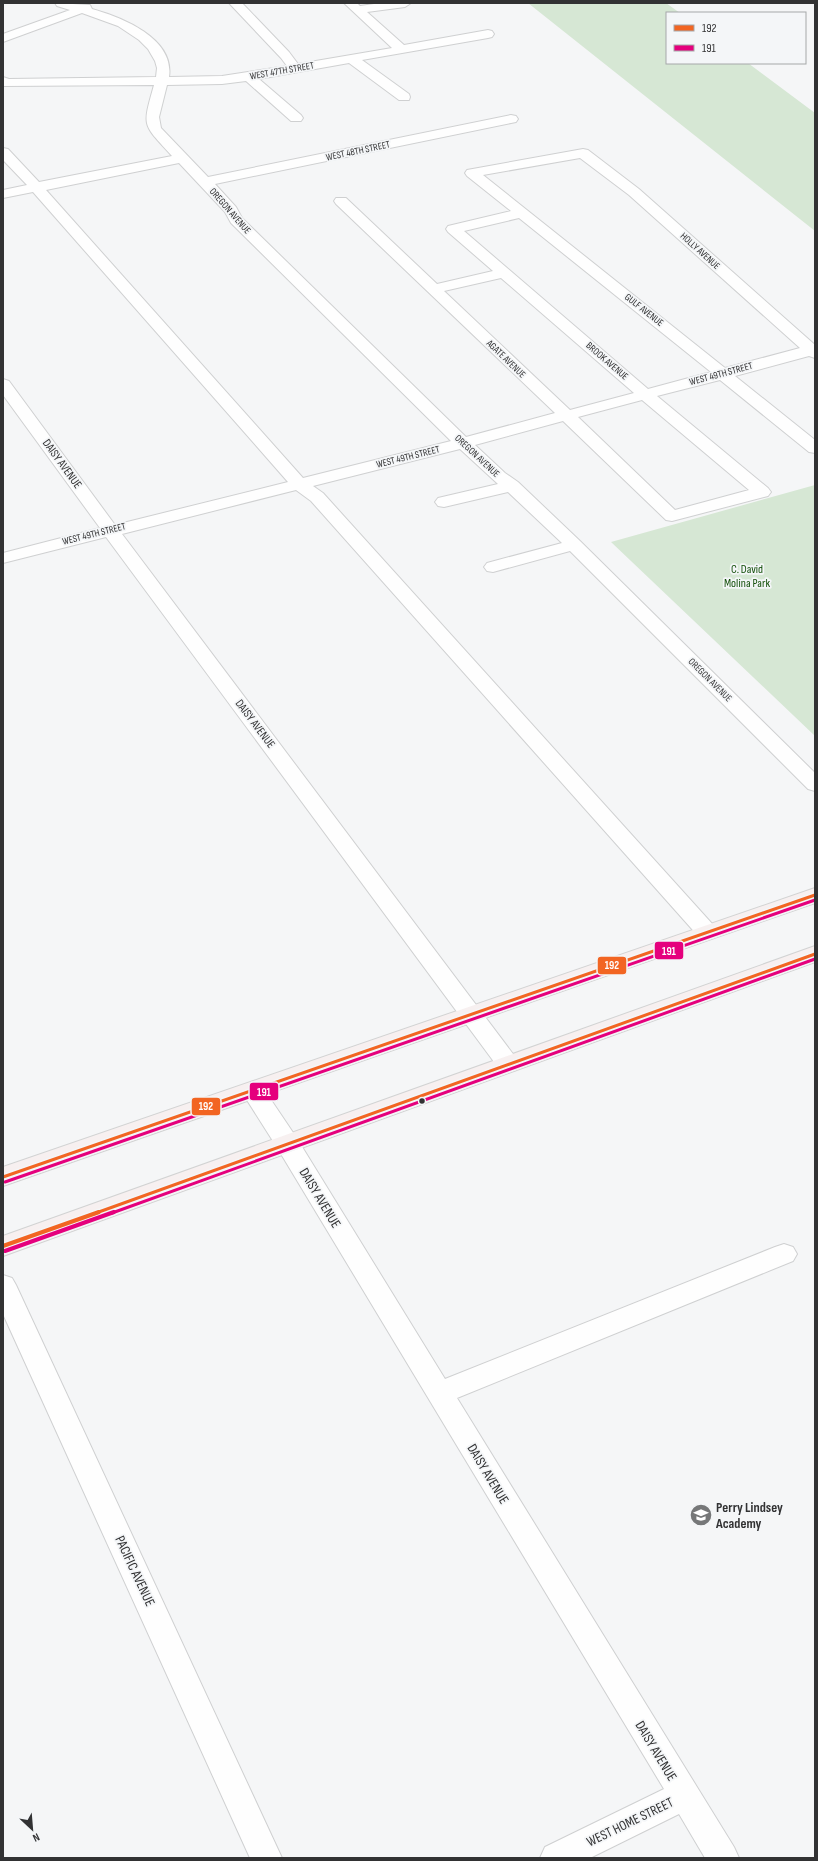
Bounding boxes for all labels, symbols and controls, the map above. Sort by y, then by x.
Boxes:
legend [666,12,806,64]
text: 192 [702,21,717,36]
text: 191 [702,41,717,56]
street label: WEST 47TH STREET [249,59,315,83]
street label: WEST 48TH STREET [325,138,391,164]
street label: OREGON AVENUE [207,186,253,236]
street label: HOLLY AVENUE [678,230,722,272]
street label: GULF AVENUE [622,291,666,329]
street label: AGATE AVENUE [483,337,528,381]
street label: BROOK AVENUE [584,339,630,383]
street label: WEST 49TH STREET [688,360,754,388]
street label: OREGON AVENUE [452,432,502,480]
street label: DAISY AVENUE [39,436,85,492]
street label: WEST 49TH STREET [375,443,441,471]
street label: WEST 49TH STREET [61,520,127,548]
park label: C. David Molina Park [724,562,770,591]
street label: OREGON AVENUE [686,656,734,704]
street label: DAISY AVENUE [232,697,278,751]
line badge: 191 [654,941,684,960]
text: 191 [662,945,677,958]
line badge: 192 [597,956,627,975]
text: 192 [605,959,619,972]
line badge: 191 [249,1082,279,1101]
text: 191 [257,1086,272,1099]
unlabelled marker [417,1096,427,1106]
line badge: 192 [191,1097,221,1116]
text: 192 [199,1100,213,1113]
street label: DAISY AVENUE [295,1165,345,1231]
street label: DAISY AVENUE [463,1441,513,1507]
place label: Perry Lindsey Academy [715,1499,783,1532]
school or university icon: Perry Lindsey Academy [688,1502,714,1528]
street label: PACIFIC AVENUE [111,1533,159,1609]
street label: DAISY AVENUE [631,1718,681,1784]
street label: WEST HOME STREET [584,1794,676,1850]
north arrow [12,1809,52,1849]
text: N [31,1830,42,1845]

